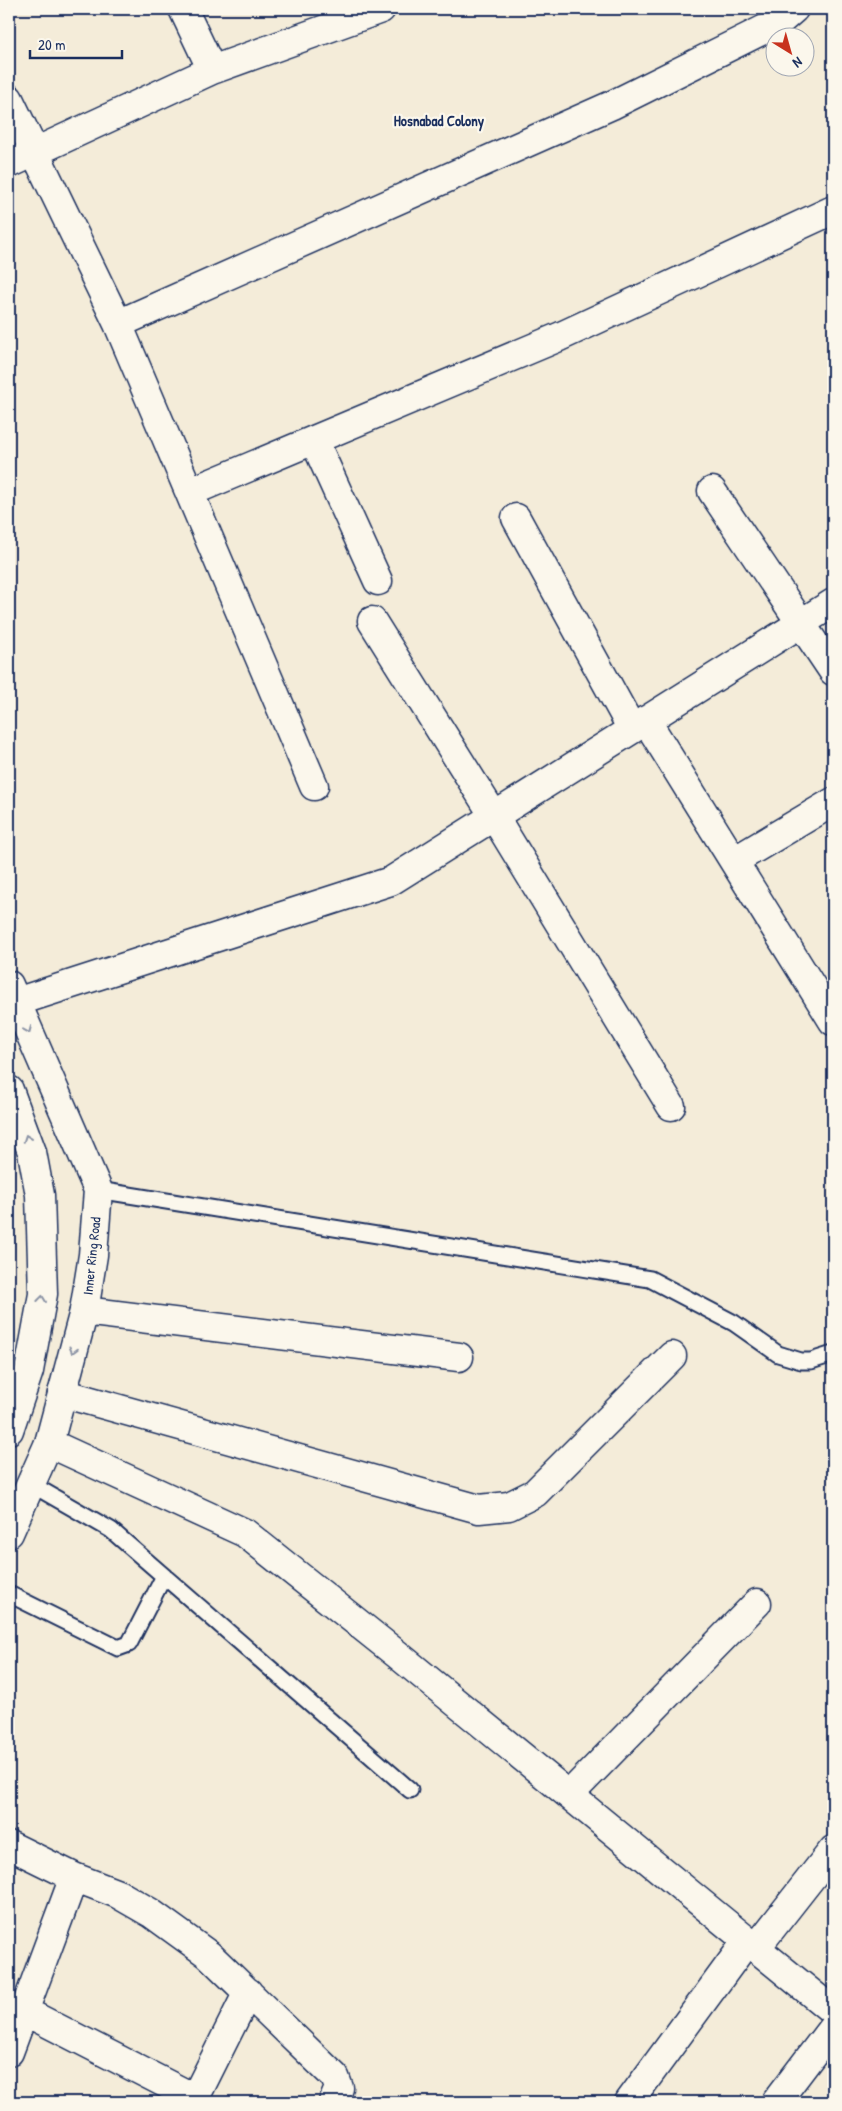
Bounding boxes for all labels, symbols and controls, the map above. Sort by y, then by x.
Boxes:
scale bar [30,28,122,60]
north arrow [764,28,814,78]
text: 20 m [38,34,65,55]
text: N [789,53,807,73]
district label: Hosnabad Colony [394,110,485,132]
one-way arrow [22,1025,33,1034]
one-way arrow [23,1134,33,1142]
street label: Inner Ring Road [77,1216,106,1296]
one-way arrow [36,1294,47,1302]
one-way arrow [69,1346,79,1354]

